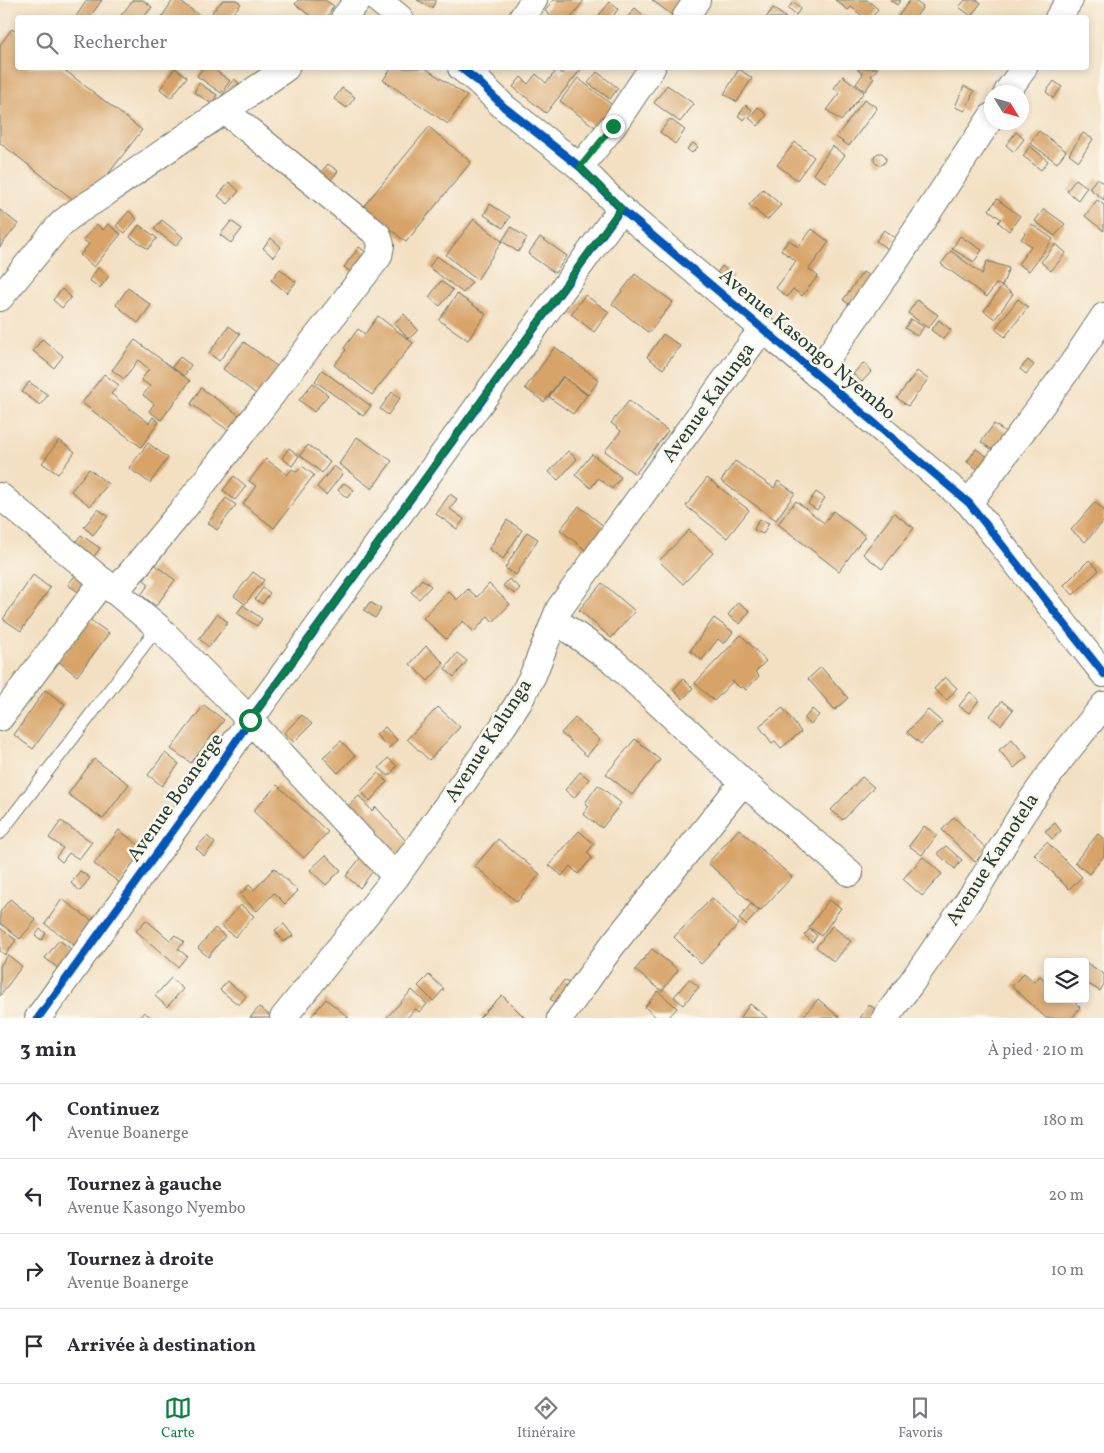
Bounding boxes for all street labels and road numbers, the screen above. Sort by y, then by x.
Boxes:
street label: Avenue Kasongo Nyembo [713,263,901,427]
street label: Avenue Kalunga [656,337,762,469]
street label: Avenue Kalunga [438,674,540,808]
street label: Avenue Boanerge [121,728,231,868]
street label: Avenue Kamotela [939,788,1047,932]

